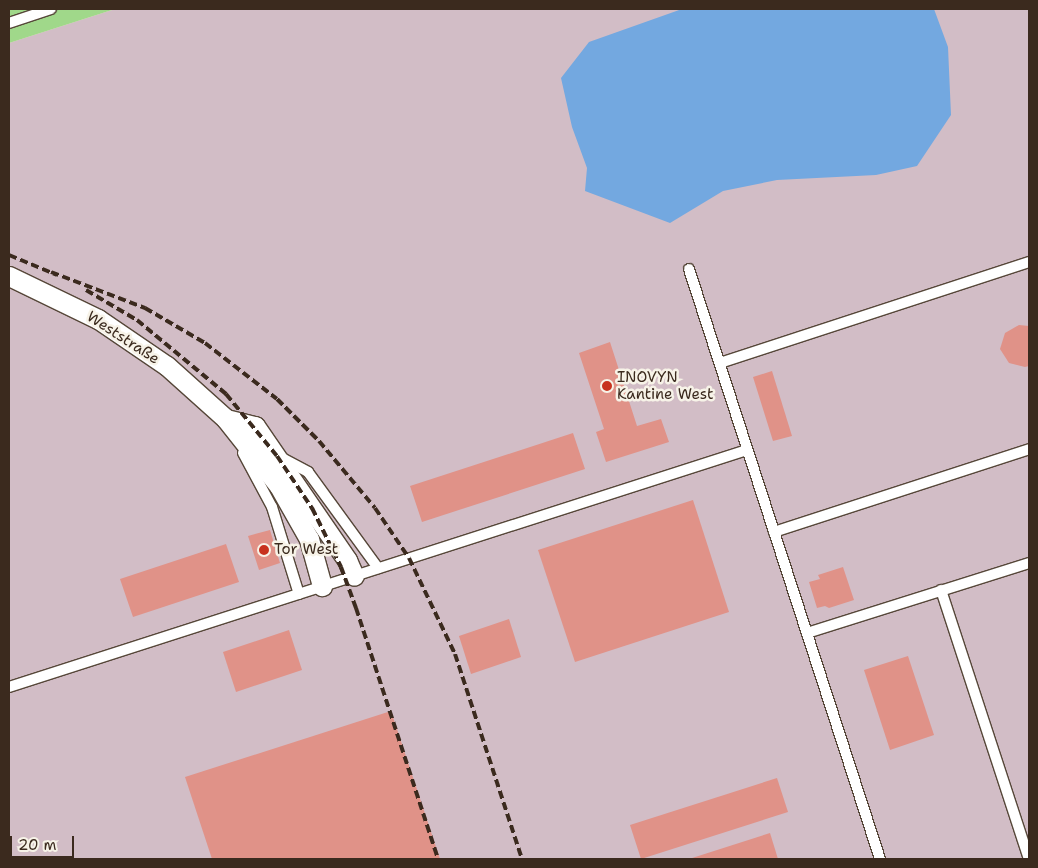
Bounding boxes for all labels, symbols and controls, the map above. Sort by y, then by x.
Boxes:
street label: Weststraße [83,308,163,368]
place label: INOVYN Kantine West [617,368,714,403]
marker: INOVYN Kantine West [601,380,613,392]
place label: Tor West [274,541,338,559]
marker: Tor West [258,544,270,556]
scale bar [12,826,76,858]
text: 20 m [18,835,57,855]

